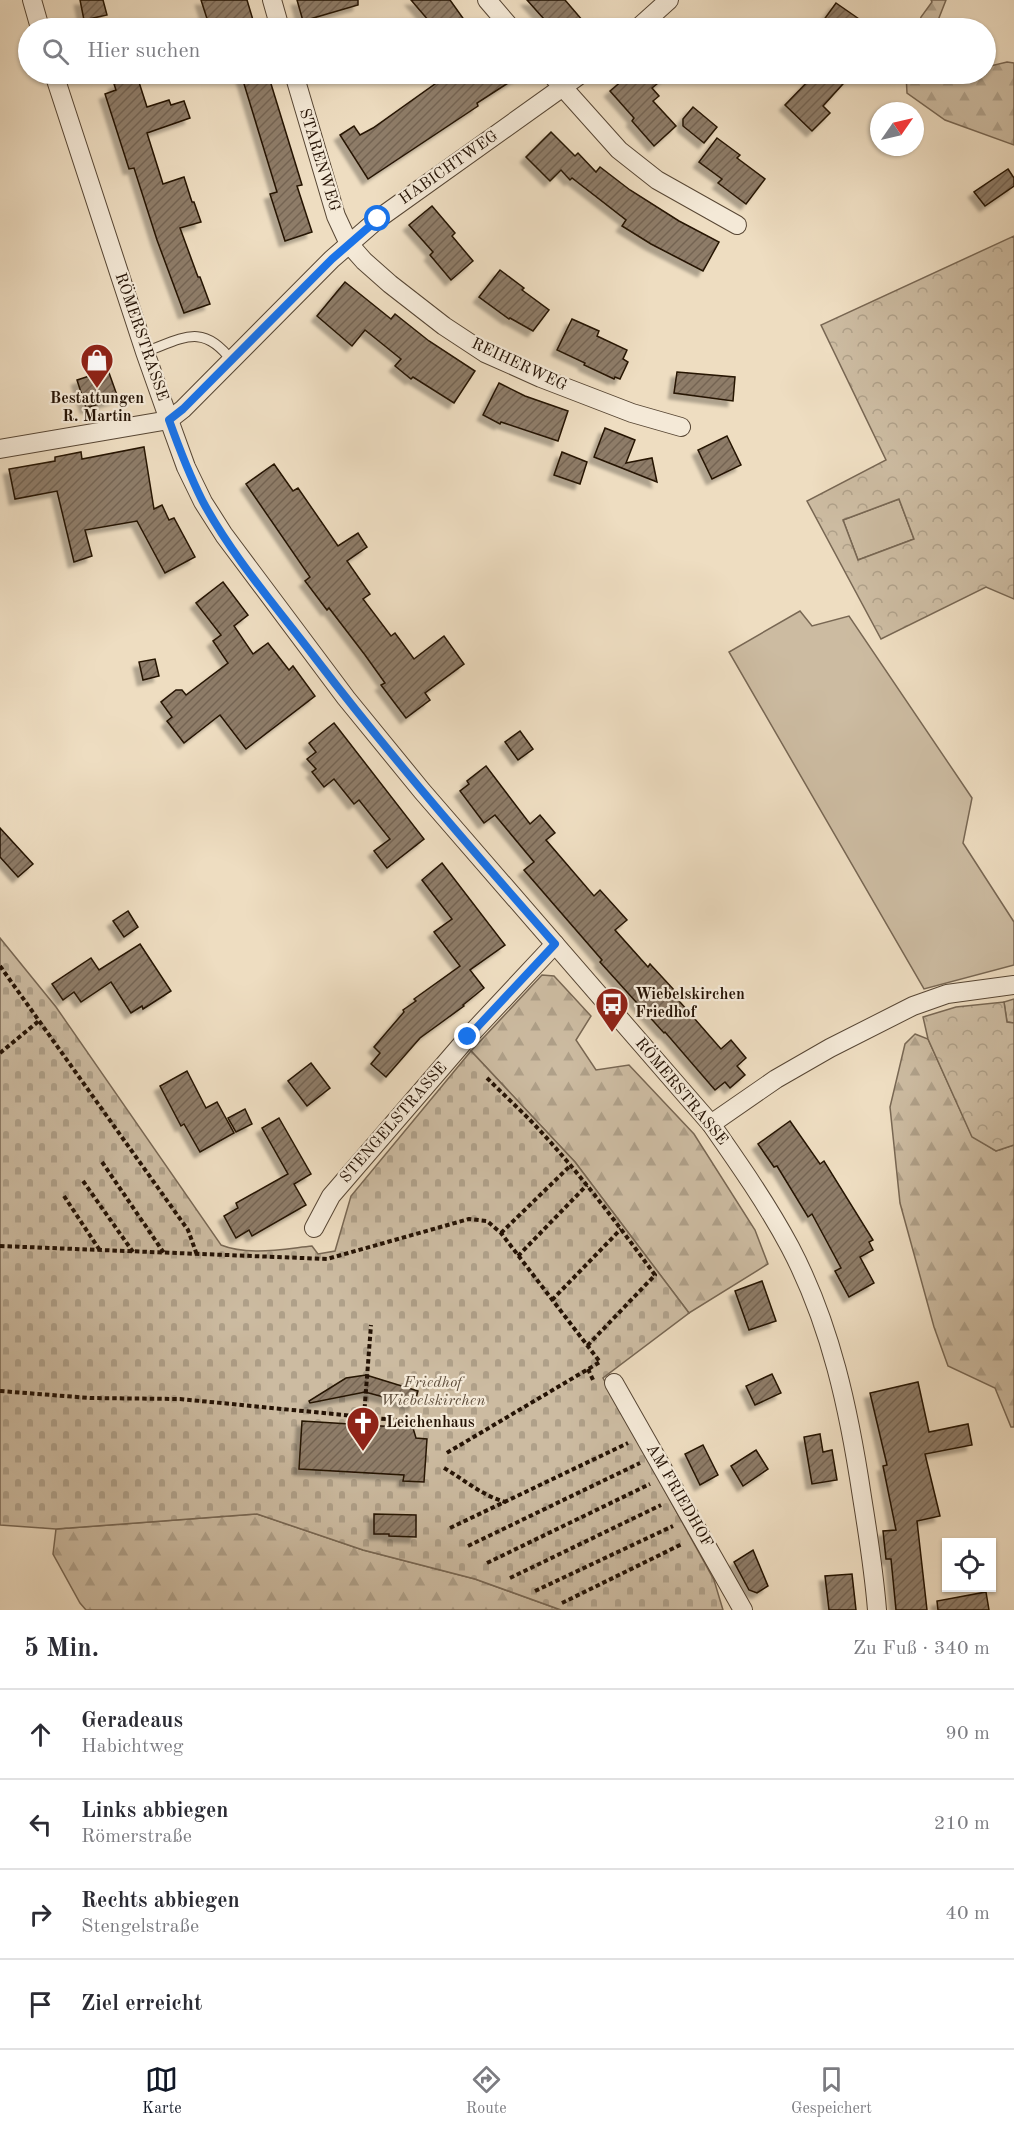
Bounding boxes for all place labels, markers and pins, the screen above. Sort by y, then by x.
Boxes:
shop icon: Bestattungen R. Martin [79,342,115,389]
place label: Bestattungen R. Martin [50,391,144,425]
bus stop icon: Wiebelskirchen Friedhof [594,986,630,1033]
place label: Wiebelskirchen Friedhof [635,987,745,1021]
church icon: Leichenhaus [345,1405,381,1452]
place label: Leichenhaus [386,1415,475,1431]

